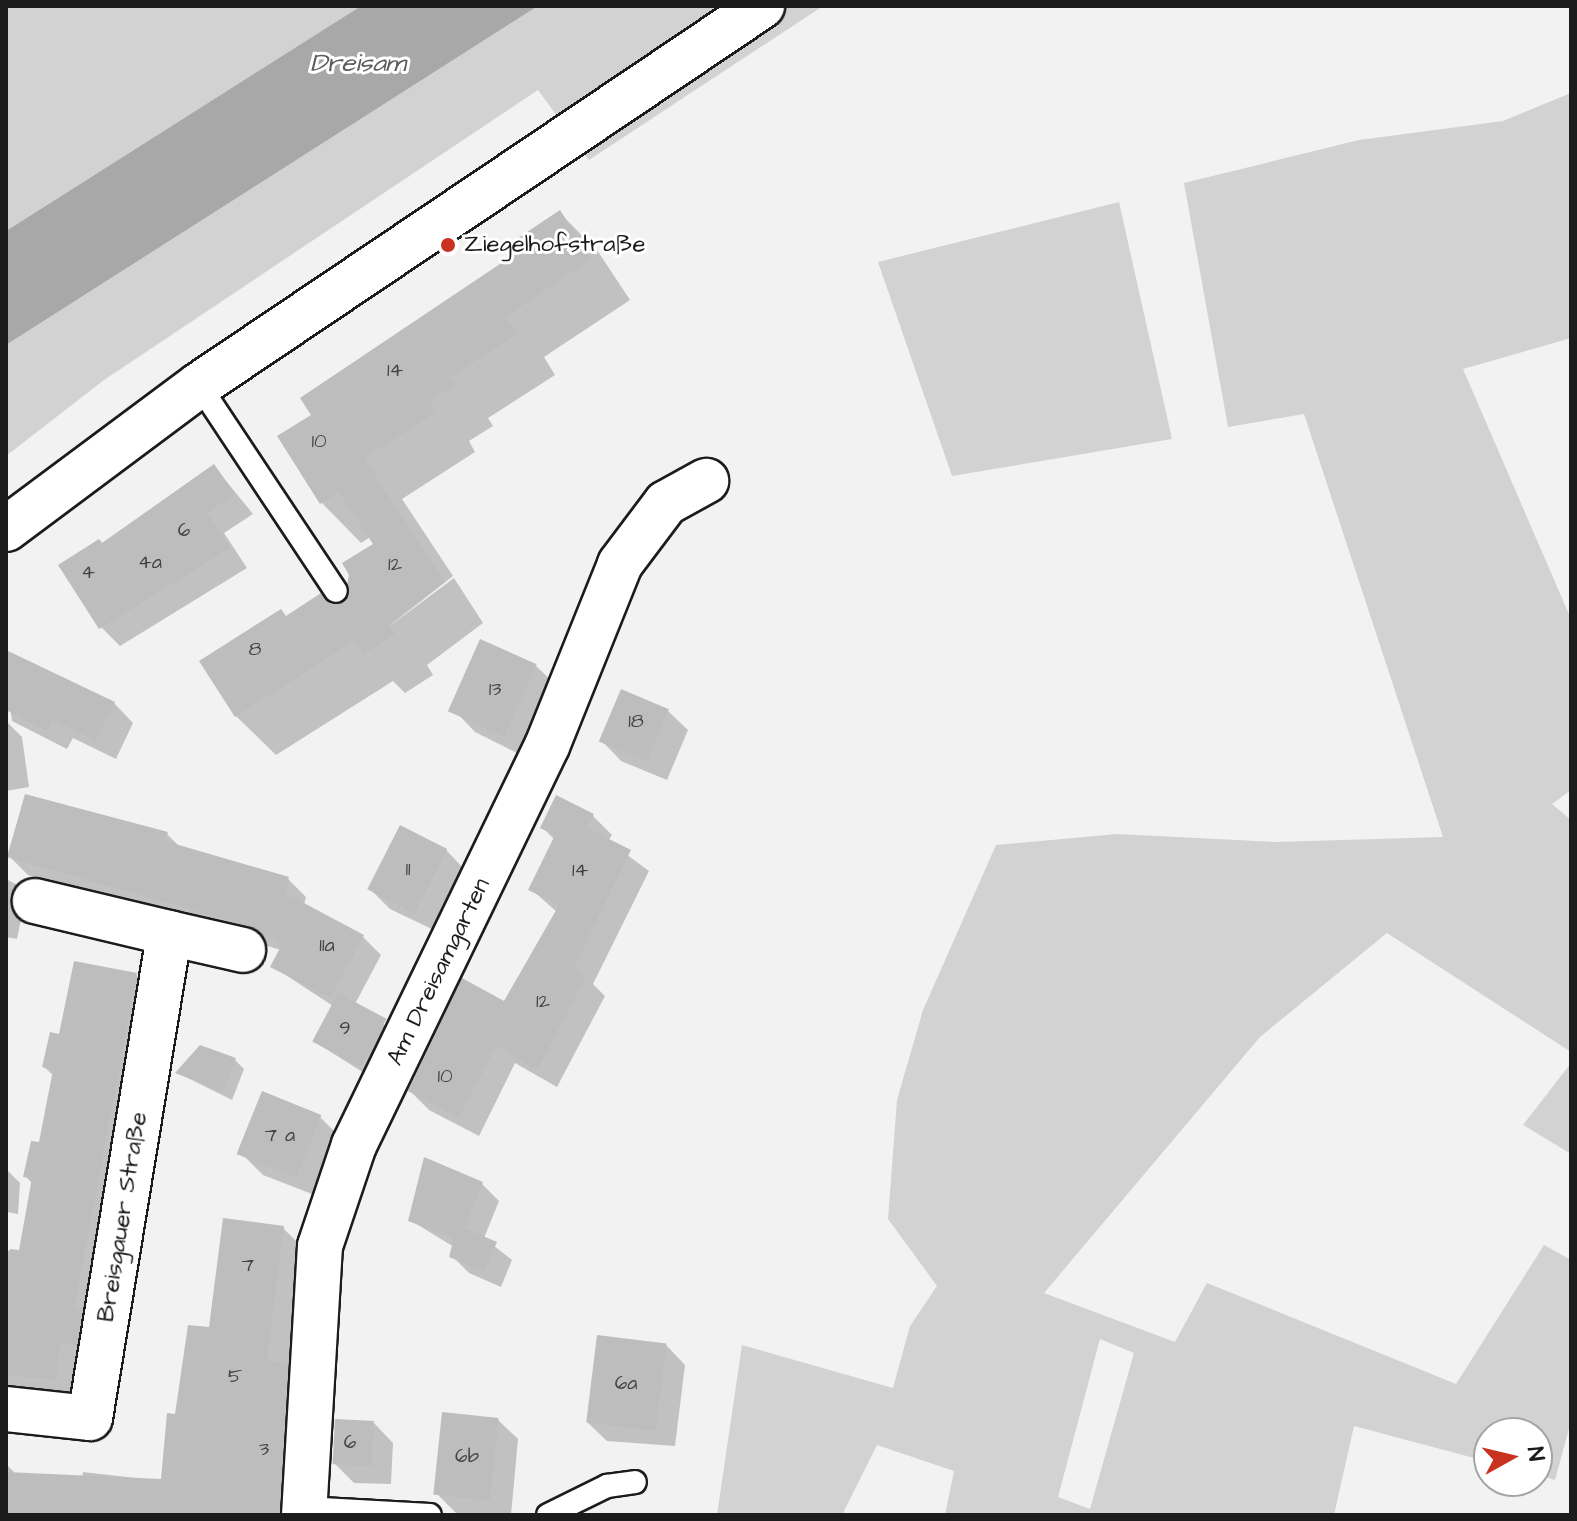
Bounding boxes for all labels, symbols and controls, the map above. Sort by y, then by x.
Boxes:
water label: Dreisam [310,48,406,80]
place label: Ziegelhofstraße [464,231,645,259]
marker: Ziegelhofstraße [439,236,457,254]
house number: 14 [387,358,403,382]
house number: 10 [311,429,327,453]
house number: 6 [178,518,190,542]
house number: 4a [138,550,162,574]
house number: 12 [388,552,402,576]
house number: 4 [81,560,95,584]
house number: 8 [249,637,261,661]
house number: 13 [489,677,501,701]
house number: 18 [628,709,644,733]
house number: 11 [405,857,411,881]
house number: 14 [572,858,588,882]
street label: Am Dreisamgarten [381,874,497,1070]
house number: 11a [319,933,335,957]
house number: 12 [536,989,550,1013]
house number: 9 [339,1016,351,1040]
house number: 10 [437,1064,453,1088]
street label: Breisgauer Straße [92,1110,154,1324]
house number: 7 a [265,1123,295,1147]
house number: 7 [242,1253,254,1277]
house number: 5 [228,1364,242,1388]
house number: 6a [615,1371,637,1395]
north arrow [1473,1417,1553,1497]
house number: 6 [344,1430,356,1454]
house number: 3 [259,1437,269,1461]
house number: 6b [455,1444,479,1468]
text: N [1519,1445,1552,1463]

